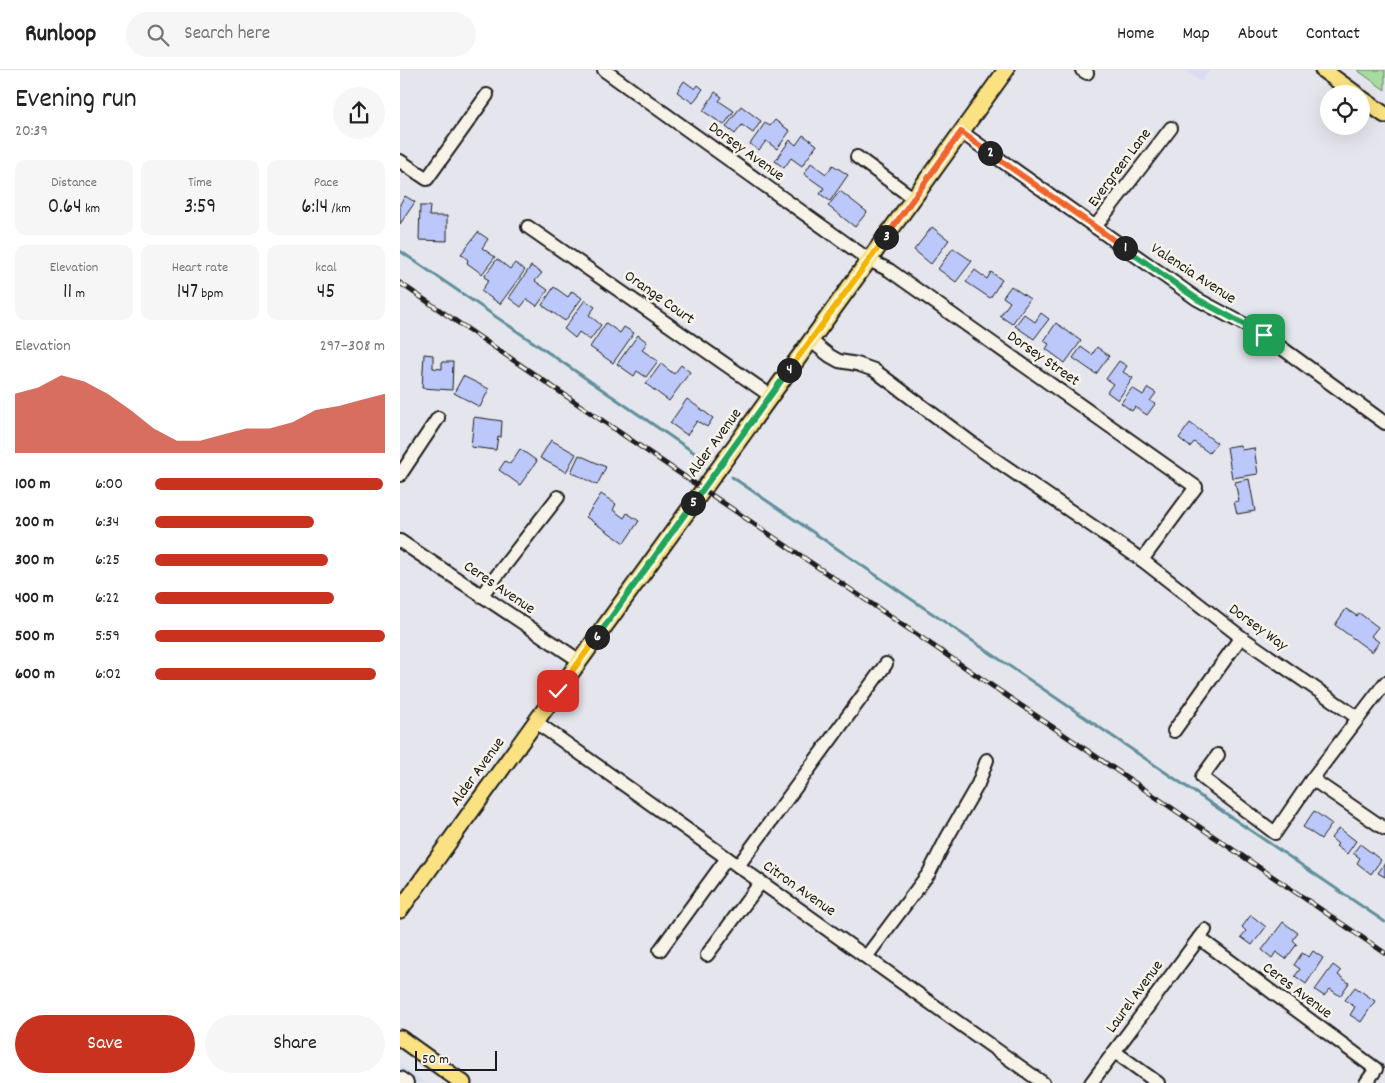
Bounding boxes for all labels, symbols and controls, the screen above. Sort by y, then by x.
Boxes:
search box [126,12,476,57]
text: Runloop [25,18,96,52]
icon: search [144,21,172,49]
text: Search here [184,21,270,48]
text: Home [1117,22,1154,47]
text: Map [1182,22,1210,47]
text: About [1238,22,1278,47]
text: Contact [1306,22,1360,47]
text: Evening run [15,81,137,121]
map controls [1320,85,1370,135]
button: locate [1320,85,1370,135]
button: share [333,87,385,139]
street label: Dorsey Avenue [703,117,789,187]
text: 20:39 [15,120,48,143]
street label: Evergreen Lane [1083,124,1157,212]
pin: 2 [978,140,1002,166]
text: 2 [987,143,994,163]
text: Distance [51,173,97,193]
text: Time [188,173,212,193]
text: Pace [314,173,338,193]
text: 0.64 [48,193,82,223]
text: 3:59 [184,193,216,223]
text: 6:14 [301,193,328,223]
text: km [82,199,100,219]
text: /km [328,199,351,219]
pin: 3 [874,224,898,250]
text: 3 [883,227,890,247]
pin: 1 [1112,236,1138,260]
text: 1 [1124,238,1127,258]
street label: Valencia Avenue [1146,238,1240,310]
text: Elevation [50,258,98,278]
text: Heart rate [172,258,228,278]
text: kcal [315,258,337,278]
street label: Orange Court [619,265,699,331]
text: 11 [63,278,72,308]
text: 147 [177,278,198,308]
text: 45 [317,278,335,308]
text: m [72,284,85,304]
text: bpm [198,284,223,304]
pin [1243,314,1285,356]
icon: arrive [1250,321,1278,349]
street label: Dorsey Street [1002,325,1084,393]
text: Elevation [15,335,71,358]
text: 297–308 m [320,335,385,358]
pin: 4 [776,358,802,382]
text: 4 [787,360,792,380]
street label: Alder Avenue [682,404,748,482]
text: 100 m [15,473,51,496]
text: 6:00 [95,473,123,496]
pin: 5 [680,490,706,516]
text: 5 [690,493,697,513]
text: 200 m [15,511,54,534]
text: 6:34 [95,511,119,534]
text: 300 m [15,549,54,572]
text: 6:25 [95,549,120,572]
street label: Ceres Avenue [459,556,539,620]
text: 400 m [15,587,54,610]
text: 6:22 [95,587,119,610]
street label: Dorsey Way [1224,599,1293,658]
pin: 6 [584,624,610,650]
text: 500 m [15,625,55,648]
text: 5:59 [95,625,120,648]
text: 6 [594,627,601,647]
text: 600 m [15,663,55,686]
text: 6:02 [95,663,121,686]
pin [537,670,579,712]
icon: check [544,677,572,705]
street label: Alder Avenue [445,733,511,811]
street label: Citron Avenue [758,855,840,923]
street label: Laurel Avenue [1101,956,1169,1038]
street label: Ceres Avenue [1257,957,1337,1025]
button: Save [15,1015,195,1073]
button: Share [205,1015,385,1073]
scale bar [415,1048,498,1071]
text: 50 m [422,1050,449,1070]

